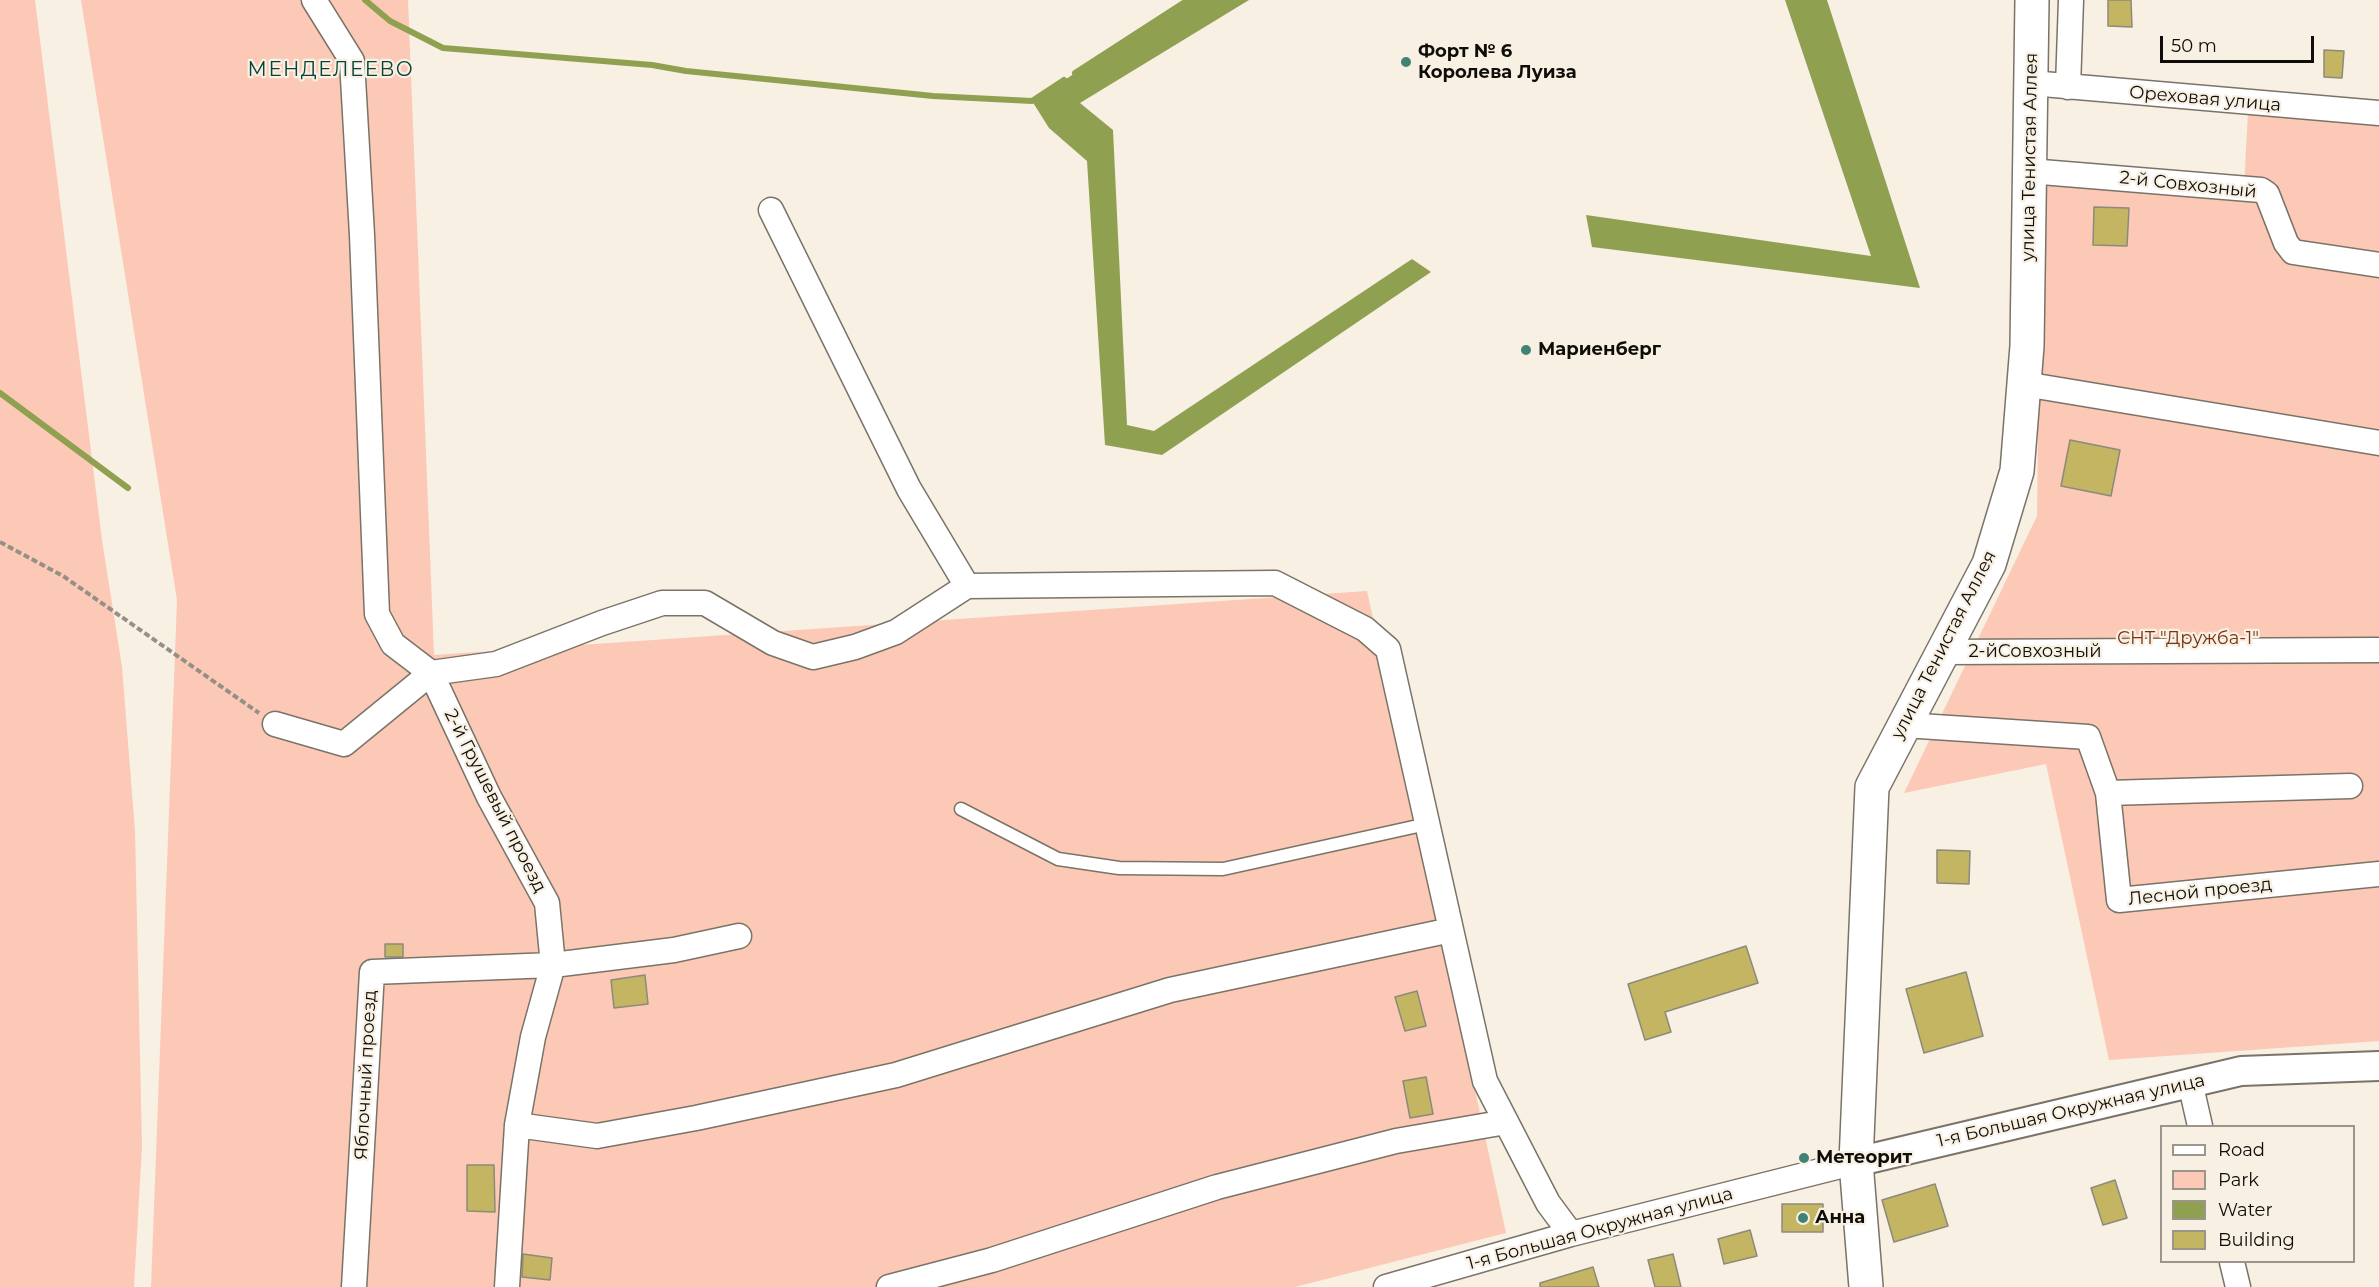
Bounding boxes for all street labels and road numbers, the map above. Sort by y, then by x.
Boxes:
street label: улица Тенистая Аллея [2017,52,2043,262]
street label: Ореховая улица [2128,82,2282,116]
street label: 2-й Совхозный [2118,167,2258,203]
street label: улица Тенистая Аллея [1887,547,2001,743]
street label: 2-йСовхозный [1968,641,2102,663]
street label: 2-й Грушевый проезд [439,706,551,896]
street label: Лесной проезд [2127,874,2273,910]
street label: Яблочный проезд [351,989,381,1161]
street label: 1-я Большая Окружная улица [1935,1070,2207,1152]
street label: 1-я Большая Окружная улица [1465,1183,1735,1275]

